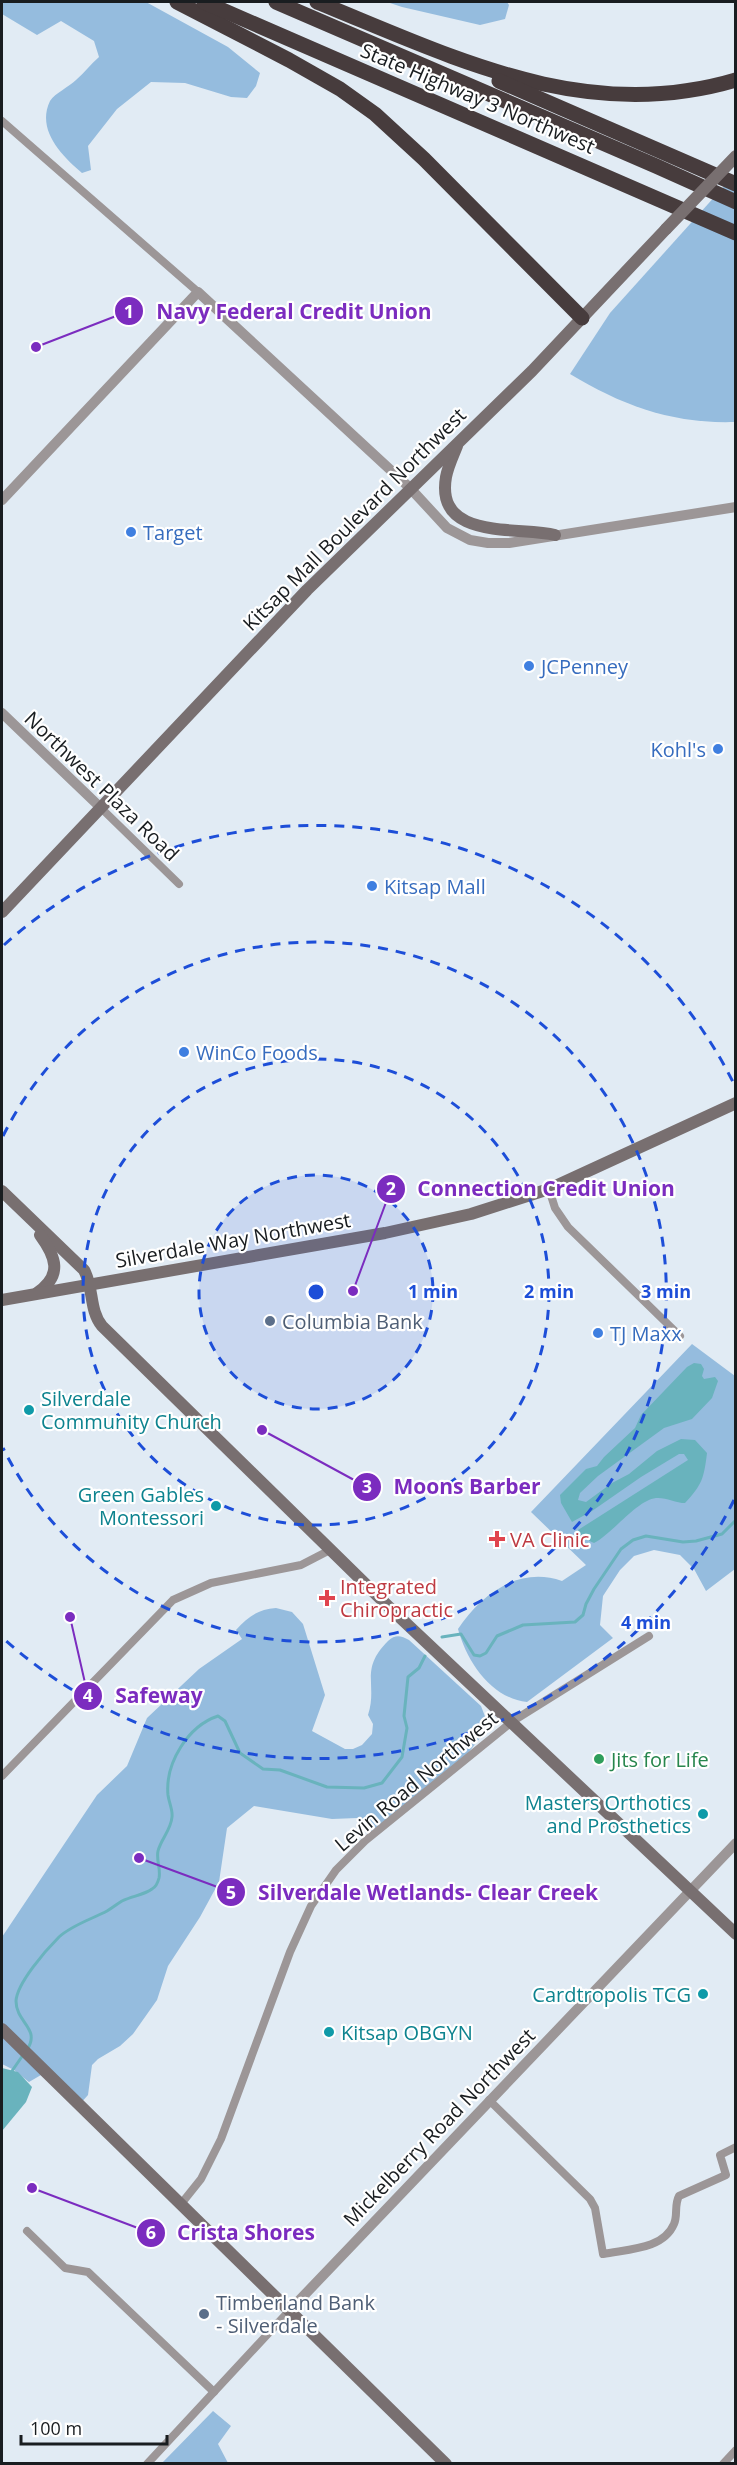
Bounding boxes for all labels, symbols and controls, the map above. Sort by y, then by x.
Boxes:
street label: State Highway 3 Northwest [357,36,599,160]
callout: Navy Federal Credit Union [114,292,443,331]
text: Navy Federal Credit Union [156,297,432,325]
text: 1 [124,299,134,323]
street label: Kitsap Mall Boulevard Northwest [237,402,471,636]
place label: Target [143,519,203,546]
marker: Target [124,525,138,539]
place label: JCPenney [539,653,629,680]
marker: JCPenney [522,659,536,673]
street label: Northwest Plaza Road [19,705,185,867]
place label: Kohl's [650,736,706,763]
marker: Kohl's [711,742,725,756]
place label: Kitsap Mall [384,873,486,900]
marker: Kitsap Mall [365,879,379,893]
place label: WinCo Foods [196,1039,318,1066]
marker: WinCo Foods [177,1045,191,1059]
callout: Connection Credit Union [376,1169,687,1208]
text: Connection Credit Union [417,1174,675,1202]
text: 2 [386,1176,396,1200]
street label: Silverdale Way Northwest [113,1206,353,1274]
text: 1 min [408,1279,458,1303]
text: 2 min [524,1279,574,1303]
text: 3 min [641,1279,691,1303]
centre of rings [306,1282,326,1302]
place label: Columbia Bank [282,1308,423,1335]
marker: Columbia Bank [263,1314,277,1328]
place label: TJ Maxx [610,1320,682,1347]
marker: TJ Maxx [591,1326,605,1340]
place label: Silverdale Community Church [41,1385,222,1435]
marker: Silverdale Community Church [22,1403,36,1417]
callout: Moons Barber [352,1467,553,1506]
text: Moons Barber [393,1472,541,1500]
text: 3 [362,1474,372,1498]
place label: Green Gables Montessori [78,1481,204,1531]
marker: Green Gables Montessori [209,1499,223,1513]
place label: VA Clinic [510,1526,589,1553]
marker: VA Clinic [488,1530,506,1548]
place label: Integrated Chiropractic [340,1573,453,1623]
marker: Integrated Chiropractic [318,1589,336,1607]
text: 4 min [621,1610,671,1634]
callout: Safeway [73,1676,215,1715]
text: Safeway [115,1681,203,1709]
text: 4 [83,1683,93,1707]
street label: Levin Road Northwest [329,1705,503,1857]
place label: Jits for Life [609,1746,709,1773]
marker: Jits for Life [592,1752,606,1766]
place label: Masters Orthotics and Prosthetics [525,1789,691,1839]
marker: Masters Orthotics and Prosthetics [696,1807,710,1821]
callout: Silverdale Wetlands- Clear Creek [216,1873,610,1912]
text: Silverdale Wetlands- Clear Creek [258,1878,599,1906]
text: 5 [226,1880,236,1904]
place label: Cardtropolis TCG [532,1981,691,2008]
marker: Cardtropolis TCG [696,1987,710,2001]
place label: Kitsap OBGYN [341,2019,473,2046]
street label: Mickelberry Road Northwest [337,2022,541,2232]
marker: Kitsap OBGYN [322,2025,336,2039]
callout: Crista Shores [136,2213,327,2252]
text: Crista Shores [177,2218,315,2246]
text: 6 [146,2220,156,2244]
place label: Timberland Bank - Silverdale [216,2289,375,2339]
marker: Timberland Bank - Silverdale [197,2307,211,2321]
scale bar [21,2408,166,2446]
text: 100 m [30,2416,82,2440]

